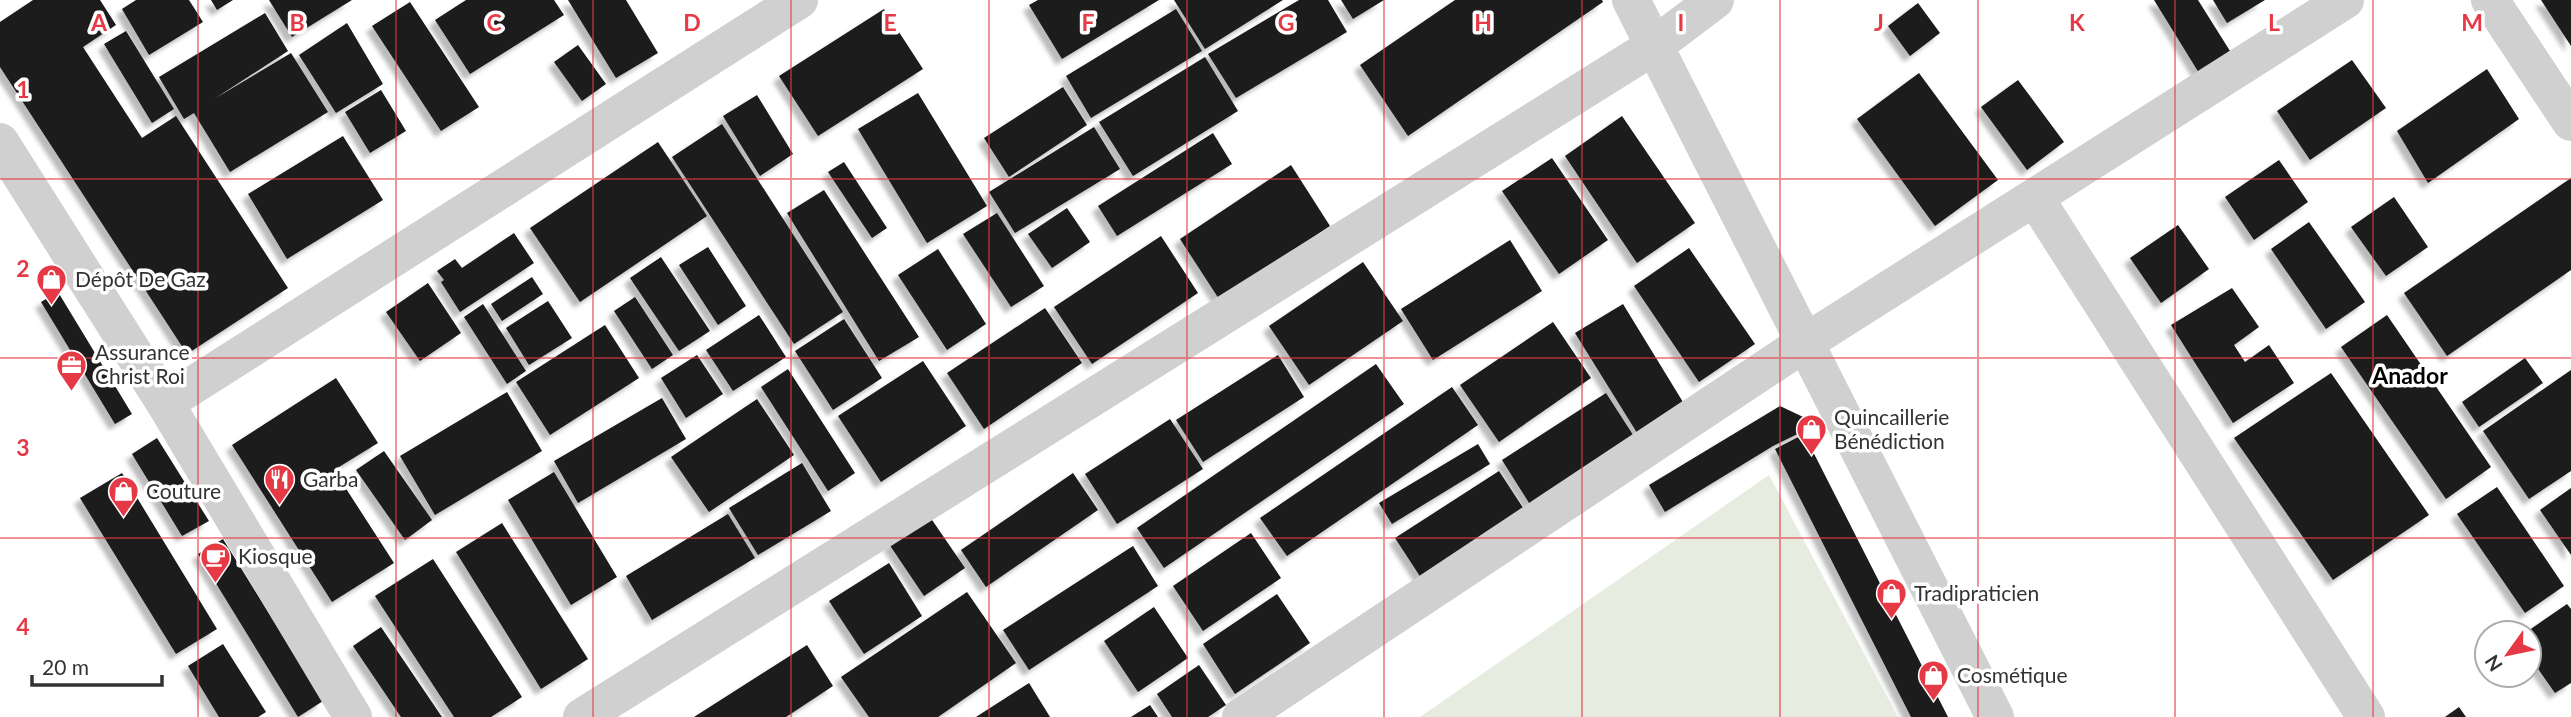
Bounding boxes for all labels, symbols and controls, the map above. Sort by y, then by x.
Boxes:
text: A [90,8,108,36]
text: B [289,8,305,36]
text: C [486,8,502,36]
text: D [683,8,701,36]
text: E [883,8,897,36]
text: F [1081,8,1095,36]
text: G [1278,8,1294,36]
text: H [1474,8,1492,36]
text: I [1678,8,1684,36]
text: J [1874,8,1884,36]
text: K [2069,8,2085,36]
text: L [2268,8,2280,36]
text: M [2461,8,2483,36]
text: 1 [16,75,30,103]
text: 2 [16,254,30,282]
shop icon: Dépôt De Gaz [35,263,69,307]
place label: Dépôt De Gaz [75,266,206,291]
place label: Assurance Christ Roi [95,339,190,388]
office icon: Assurance Christ Roi [55,348,89,392]
district label: Anador [2371,361,2448,389]
place label: Quincaillerie Bénédiction [1834,404,1949,453]
shop icon: Quincaillerie Bénédiction [1794,413,1828,457]
text: 3 [16,433,30,461]
restaurant icon: Garba [263,463,297,507]
place label: Garba [303,466,359,491]
shop icon: Couture [106,475,140,519]
place label: Couture [146,478,221,503]
cafe icon: Kiosque [198,540,232,584]
place label: Kiosque [238,543,313,568]
shop icon: Tradipraticien [1874,577,1908,621]
place label: Tradipraticien [1914,580,2039,605]
text: 4 [16,612,30,640]
north arrow [2473,619,2543,689]
scale bar [32,644,161,688]
text: N [2480,651,2507,676]
text: 20 m [42,654,89,679]
shop icon: Cosmétique [1917,659,1951,703]
place label: Cosmétique [1957,662,2068,687]

